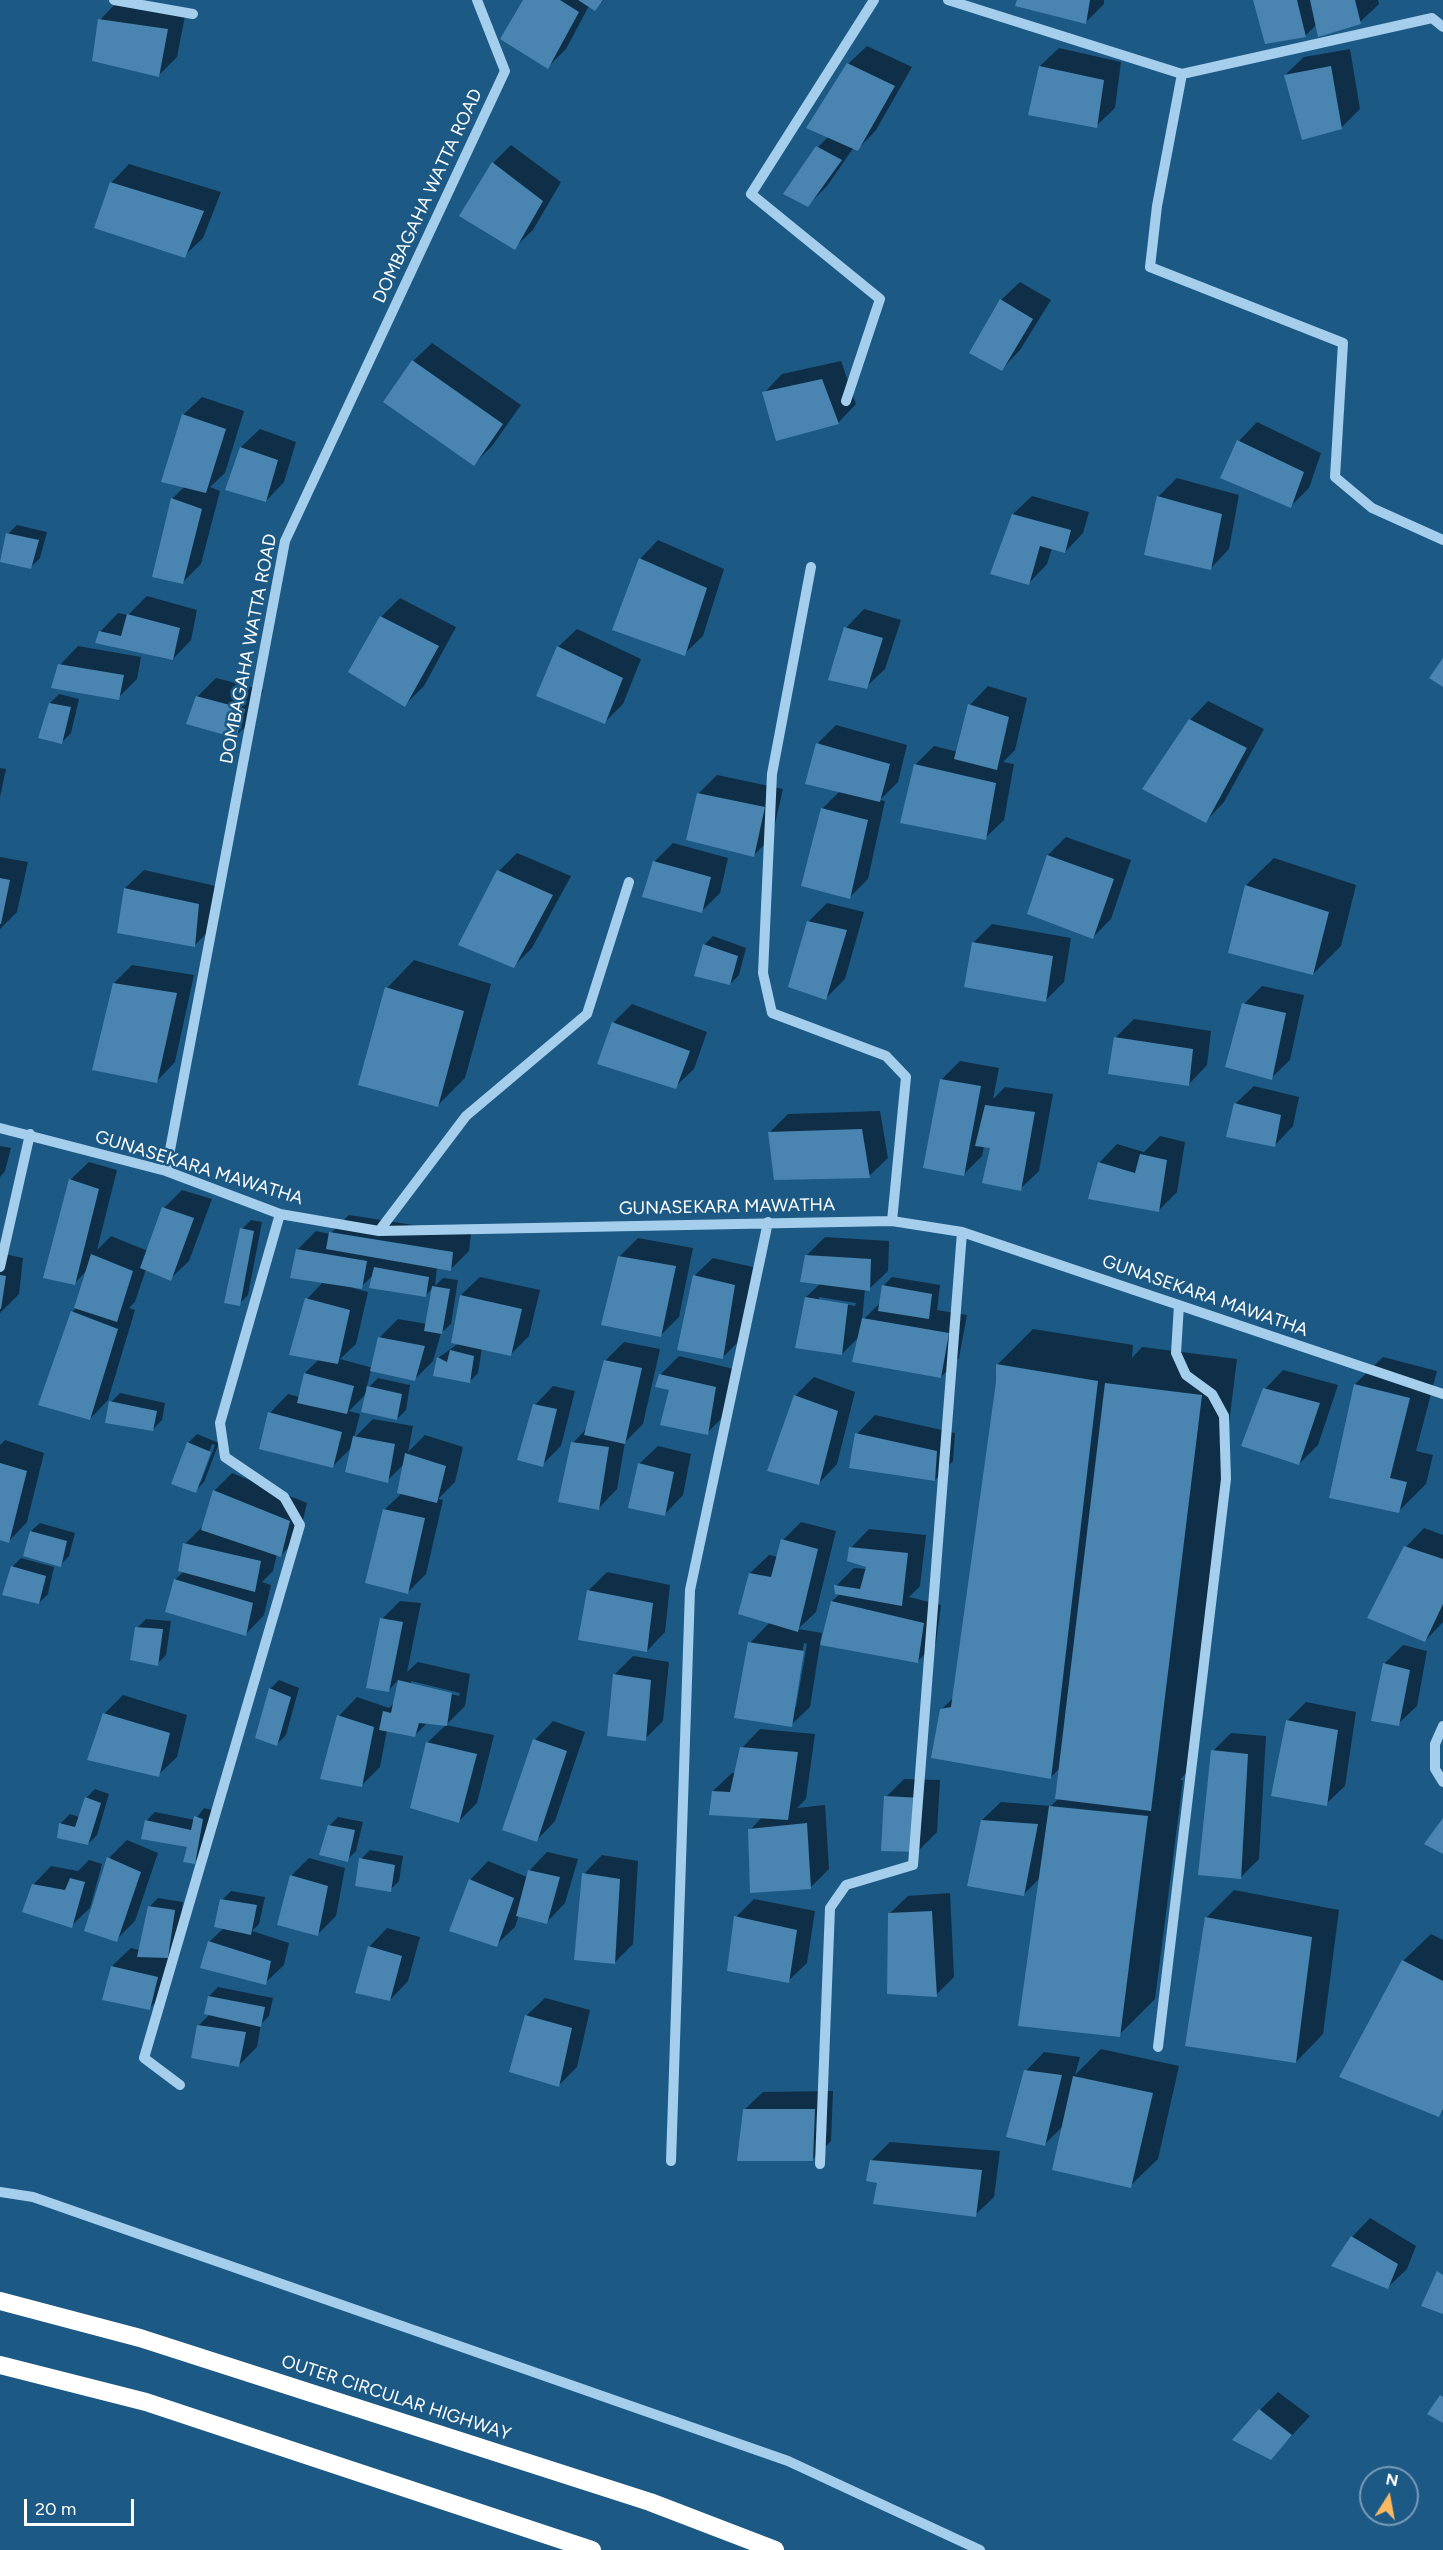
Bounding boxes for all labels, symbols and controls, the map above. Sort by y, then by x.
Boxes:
street label: DOMBAGAHA WATTA ROAD [369,85,487,307]
street label: DOMBAGAHA WATTA ROAD [216,532,282,766]
street label: GUNASEKARA MAWATHA [92,1126,306,1210]
street label: GUNASEKARA MAWATHA [619,1194,835,1220]
street label: GUNASEKARA MAWATHA [1099,1251,1311,1341]
street label: OUTER CIRCULAR HIGHWAY [279,2351,513,2445]
north arrow [1359,2466,1419,2526]
text: N [1384,2469,1400,2490]
scale bar [27,2487,136,2525]
text: 20 m [35,2498,76,2520]

